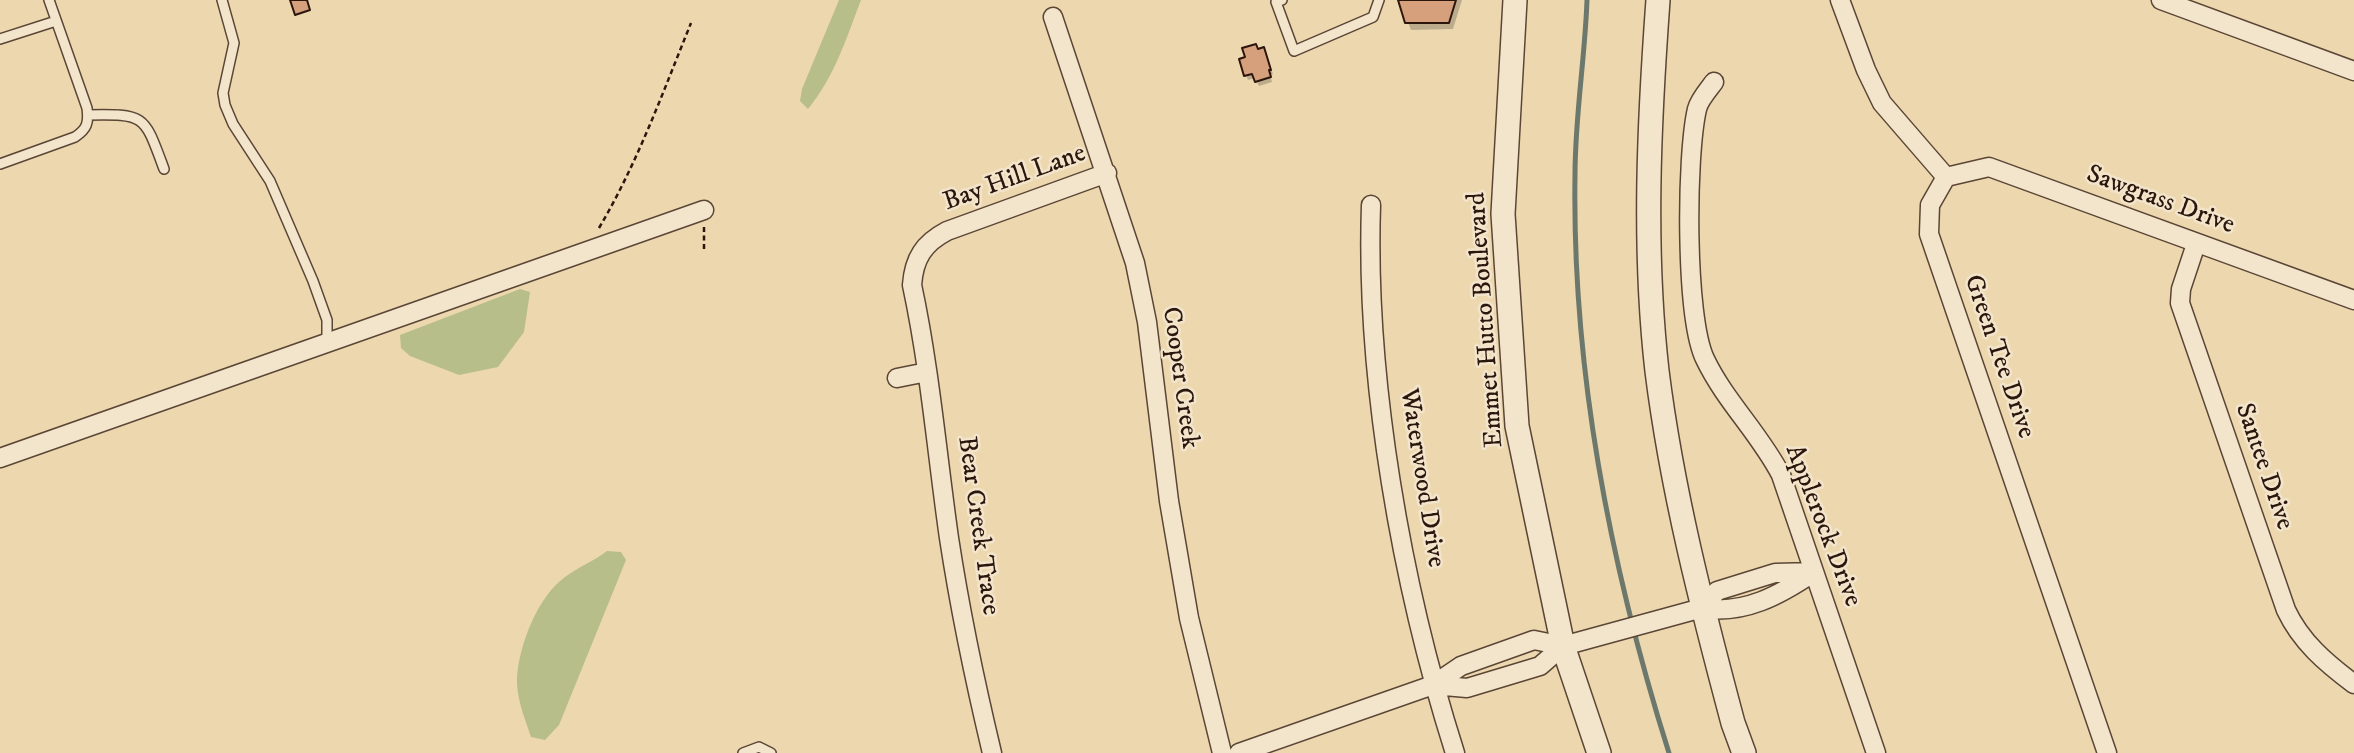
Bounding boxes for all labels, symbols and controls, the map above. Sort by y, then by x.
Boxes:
street label: Bay Hill Lane [940,139,1090,219]
street label: Sawgrass Drive [2082,160,2238,242]
street label: Emmet Hutto Boulevard [1463,191,1511,449]
street label: Green Tee Drive [1955,271,2041,443]
street label: Cooper Creek [1154,305,1204,451]
street label: Waterwood Drive [1391,386,1451,570]
street label: Santee Drive [2227,400,2299,534]
street label: Bear Creek Trace [949,435,1005,617]
street label: Applerock Drive [1777,441,1867,611]

